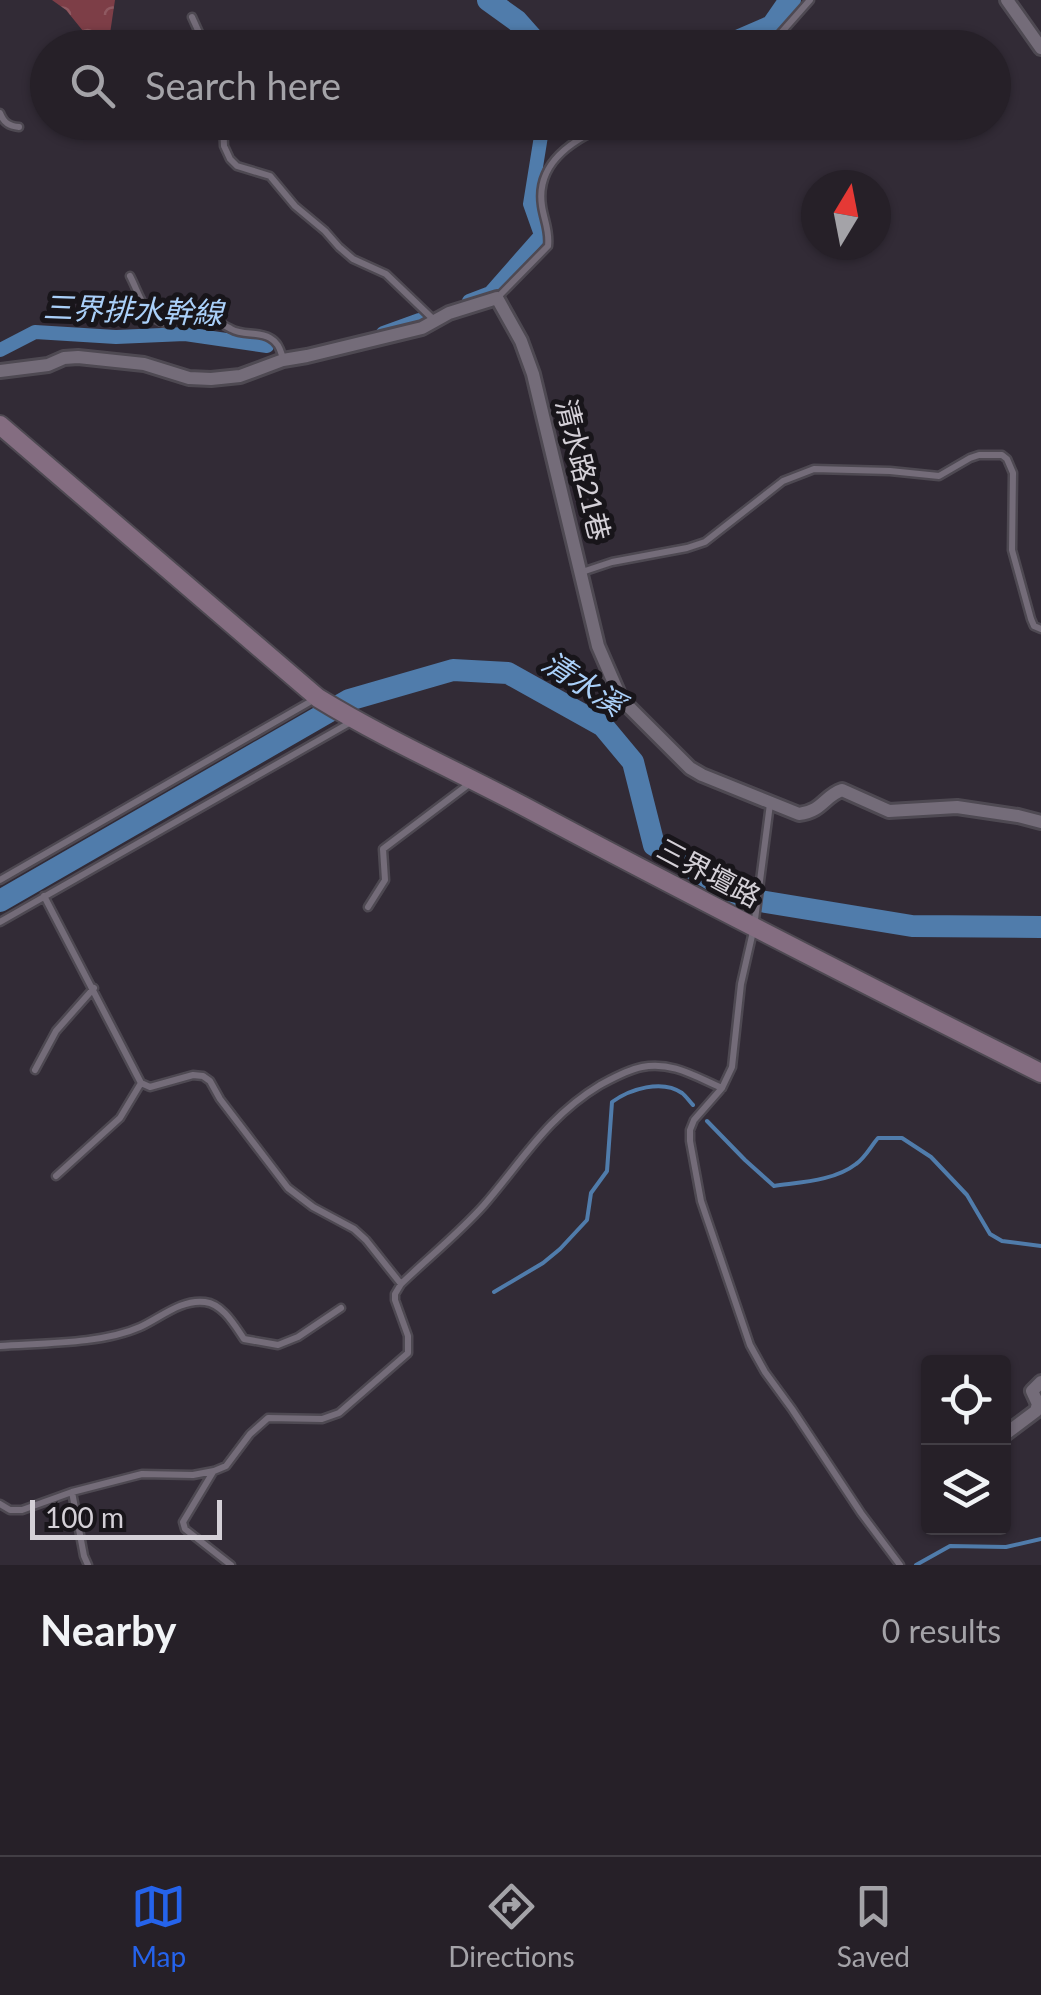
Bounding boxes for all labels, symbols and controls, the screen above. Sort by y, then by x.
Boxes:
search box [30,30,1011,140]
icon: search [65,58,120,113]
text: Search here [145,62,341,108]
north arrow [801,170,891,260]
water label: 三界排水幹線 [42,288,227,330]
street label: 清水路21巷 [550,396,618,544]
water label: 清水溪 [537,643,635,724]
street label: 三界壇路 [652,831,767,913]
map controls [921,1355,1011,1535]
button: locate [921,1355,1011,1445]
button: layers [921,1445,1011,1535]
scale bar [30,1495,222,1540]
text: 100 m [45,1500,124,1534]
text: Nearby [40,1605,177,1655]
text: 0 results [882,1611,1001,1650]
tab: Map [131,1879,186,1973]
tab: Directions [448,1879,575,1973]
tab: Saved [837,1879,910,1973]

